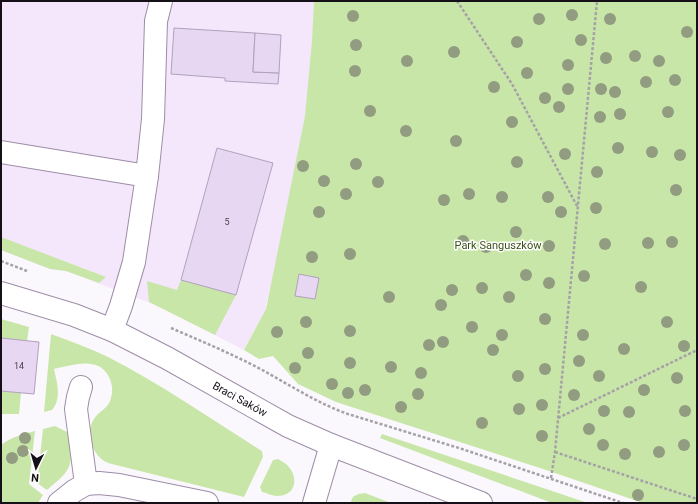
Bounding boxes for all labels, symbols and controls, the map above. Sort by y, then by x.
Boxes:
house number: 5 [224,217,230,227]
park label: Park Sanguszków [455,239,542,252]
house number: 14 [14,361,24,371]
street label: Braci Saków [210,379,270,420]
north arrow [16,448,56,488]
text: N [31,471,40,484]

